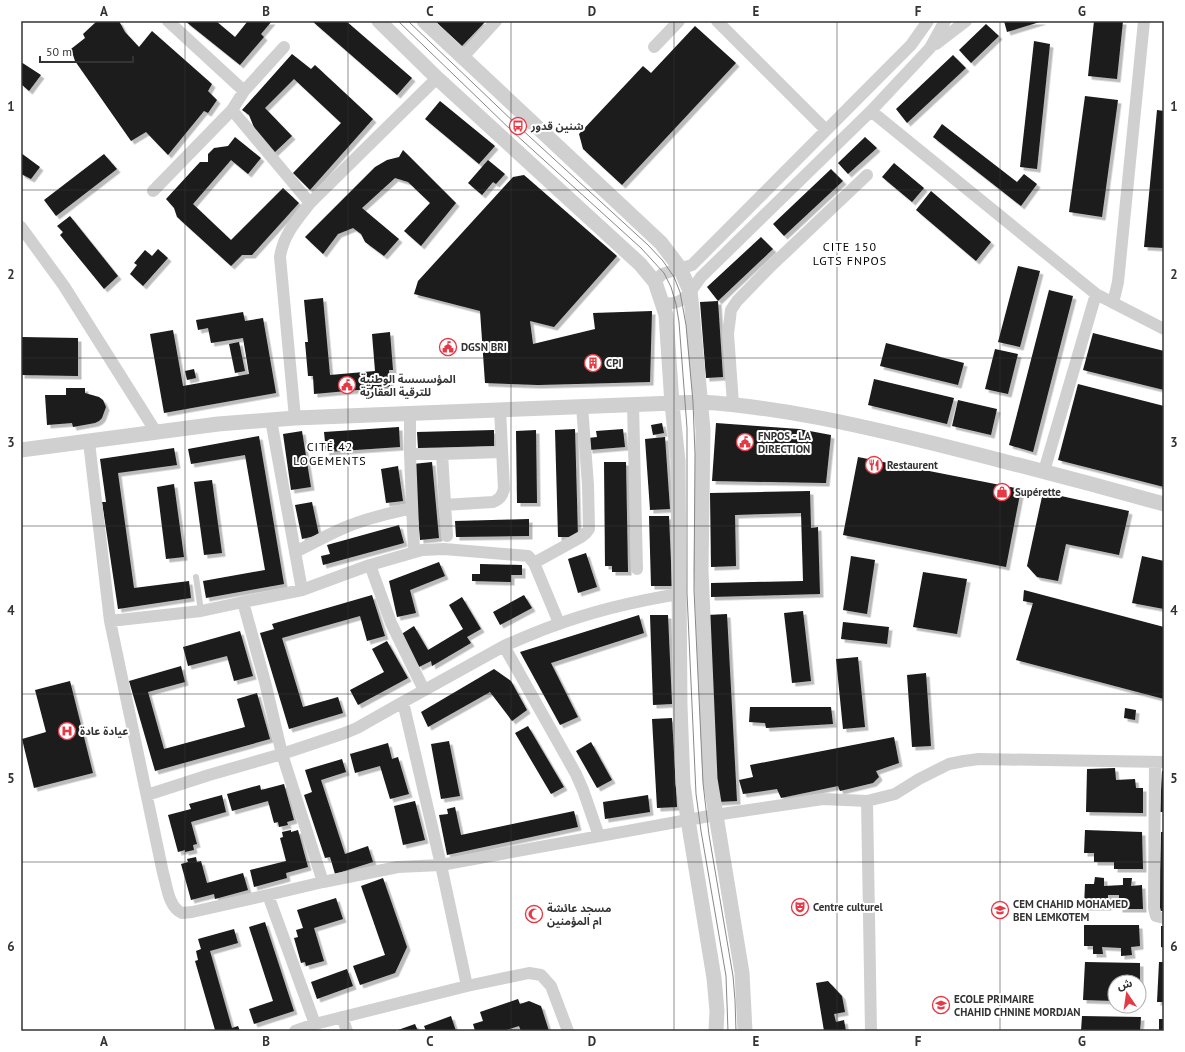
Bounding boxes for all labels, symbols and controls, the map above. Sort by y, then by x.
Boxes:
text: A [100,3,108,20]
text: B [262,3,270,20]
text: C [426,3,434,20]
text: D [588,3,596,20]
text: E [753,3,760,20]
text: F [915,3,922,20]
text: G [1078,3,1086,20]
scale bar [40,38,133,64]
text: 50 m [46,44,72,59]
text: 1 [7,98,15,115]
text: 1 [1170,98,1178,115]
bus stop icon: شنين قدور [508,116,528,136]
place label: شنين قدور [530,119,584,133]
district label: CITE 150 LGTS FNPOS [813,239,887,268]
text: 2 [7,266,15,283]
text: 2 [1170,266,1178,283]
public building icon: DGSN BRI [438,337,458,357]
place label: DGSN BRI [461,340,507,354]
building icon: CPI [583,353,603,373]
place label: CPI [606,356,622,370]
place label: المؤسسسة الوطنية للترقية العقارية [360,372,456,399]
public building icon: المؤسسسة الوطنية للترقية العقارية [337,375,357,395]
place label: FNPOS - LA DIRECTION [758,429,811,456]
public building icon: FNPOS - LA DIRECTION [735,432,755,452]
text: 3 [7,434,15,451]
text: 3 [1170,434,1178,451]
district label: CITÉ 42 LOGEMENTS [293,439,367,468]
restaurant icon: Restaurent [864,455,884,475]
place label: Restaurent [887,458,938,472]
shop icon: Supérette [992,482,1012,502]
place label: Supérette [1015,485,1061,499]
text: 4 [7,602,15,619]
text: 4 [1170,602,1178,619]
hospital icon: عيادة عادة [57,721,77,741]
place label: عيادة عادة [80,724,128,738]
text: 5 [7,770,15,787]
text: 5 [1170,770,1178,787]
theatre icon: Centre culturel [790,897,810,917]
place label: CEM CHAHID MOHAMED BEN LEMKOTEM [1013,897,1128,924]
place label: Centre culturel [813,900,884,914]
school or university icon: CEM CHAHID MOHAMED BEN LEMKOTEM [990,900,1010,920]
place label: مسجد عائشة ام المؤمنين [547,901,611,930]
mosque icon: مسجد عائشة ام المؤمنين [524,904,544,924]
text: 6 [7,938,15,955]
text: 6 [1170,938,1178,955]
north arrow [1107,974,1147,1014]
text: ش [1116,976,1134,993]
place label: ECOLE PRIMAIRE CHAHID CHNINE MORDJAN [954,992,1081,1019]
school or university icon: ECOLE PRIMAIRE CHAHID CHNINE MORDJAN [931,995,951,1015]
text: A [100,1033,108,1050]
text: B [262,1033,270,1050]
text: C [426,1033,434,1050]
text: D [588,1033,596,1050]
text: E [753,1033,760,1050]
text: F [915,1033,922,1050]
text: G [1078,1033,1086,1050]

